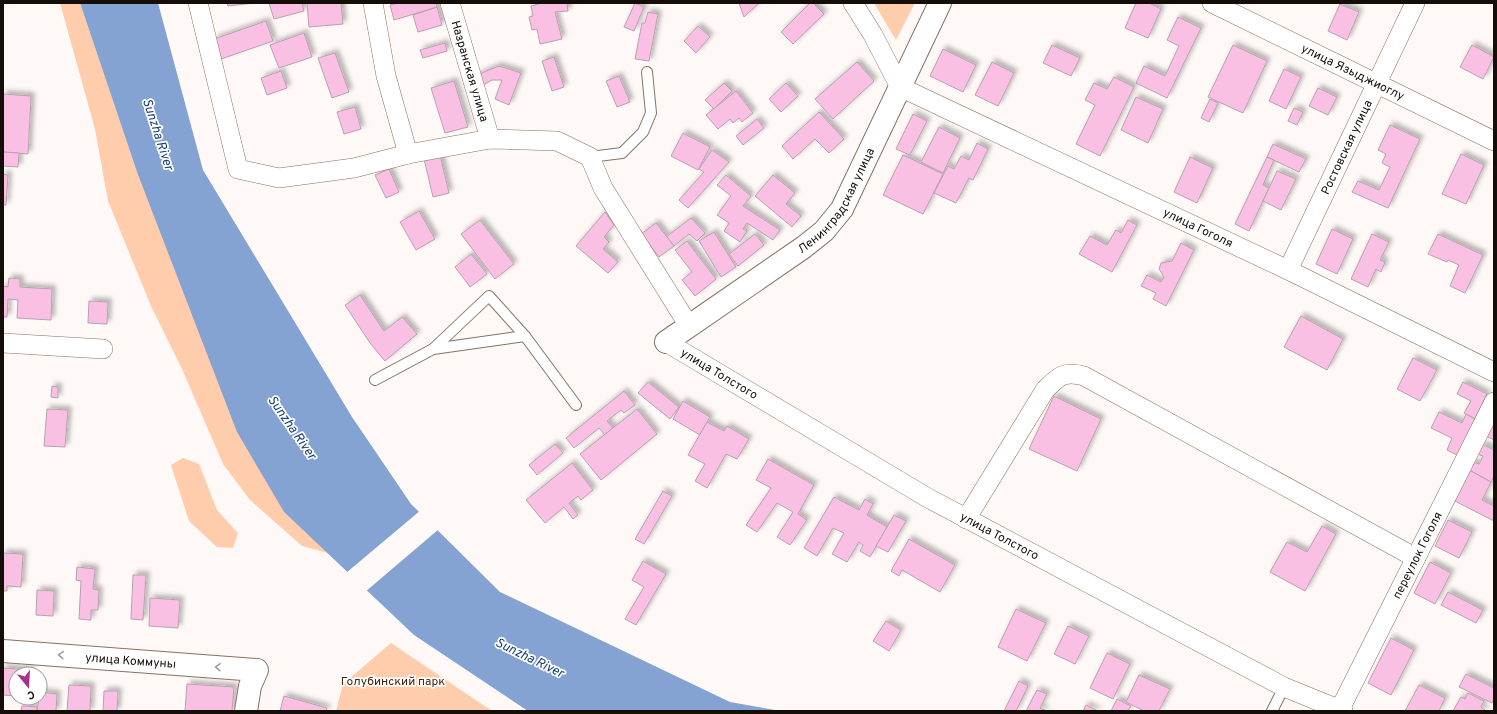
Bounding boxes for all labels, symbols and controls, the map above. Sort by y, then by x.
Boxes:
street label: Назранская улица [447,19,492,124]
street label: улица Языджиоглу [1298,41,1407,105]
water label: Sunzha River [138,97,176,173]
street label: Ростовская улица [1318,98,1377,198]
street label: Ленинградская улица [795,145,879,258]
street label: улица Гоголя [1160,205,1235,252]
street label: улица Толстого [677,345,761,404]
water label: Sunzha River [264,393,320,464]
street label: улица Толстого [957,509,1042,565]
street label: переулок Гоголя [1389,509,1447,602]
water label: Sunzha River [492,635,567,683]
street label: улица Коммуны [85,650,177,673]
one-way arrow [58,651,64,660]
one-way arrow [215,663,222,672]
north arrow [8,666,48,706]
park label: Голубинский парк [341,674,445,690]
text: С [25,687,36,702]

